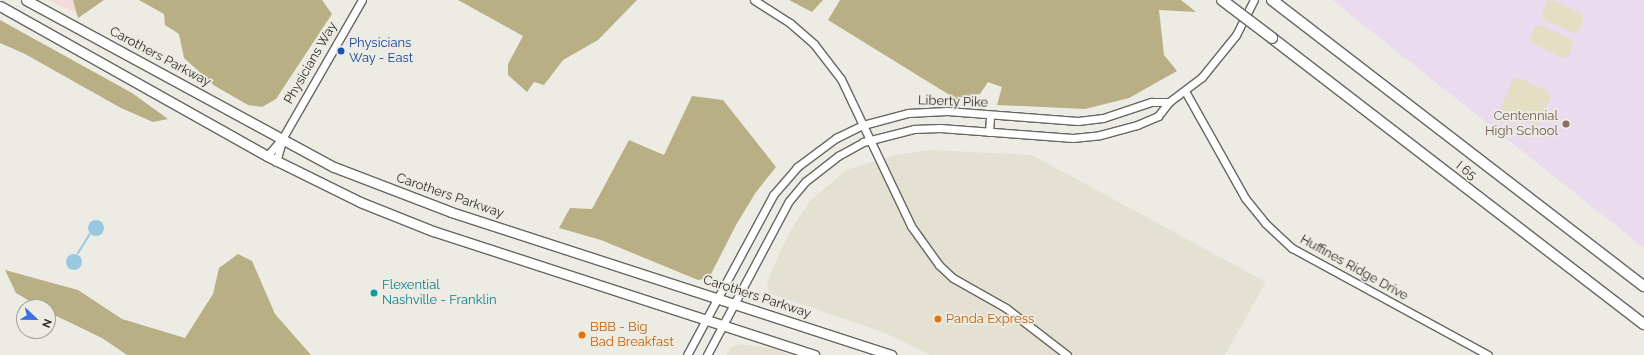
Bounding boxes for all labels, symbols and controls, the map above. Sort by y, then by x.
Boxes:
street label: Physicians Way [281,19,341,107]
street label: Carothers Parkway [107,24,213,90]
place label: Physicians Way - East [349,36,414,67]
marker: Physicians Way - East [336,46,346,56]
street label: Liberty Pike [918,93,988,111]
place label: Centennial High School [1485,109,1558,140]
marker: Centennial High School [1561,119,1571,129]
street label: I 65 [1453,158,1479,184]
street label: Carothers Parkway [394,170,506,222]
street label: Huffines Ridge Drive [1297,232,1411,304]
street label: Carothers Parkway [701,272,813,322]
place label: Flexential Nashville - Franklin [382,278,497,309]
marker: Flexential Nashville - Franklin [369,288,379,298]
north arrow [16,299,56,339]
place label: Panda Express [946,311,1034,327]
marker: Panda Express [933,314,943,324]
text: N [39,317,54,330]
place label: BBB - Big Bad Breakfast [590,320,674,351]
marker: BBB - Big Bad Breakfast [577,330,587,340]

